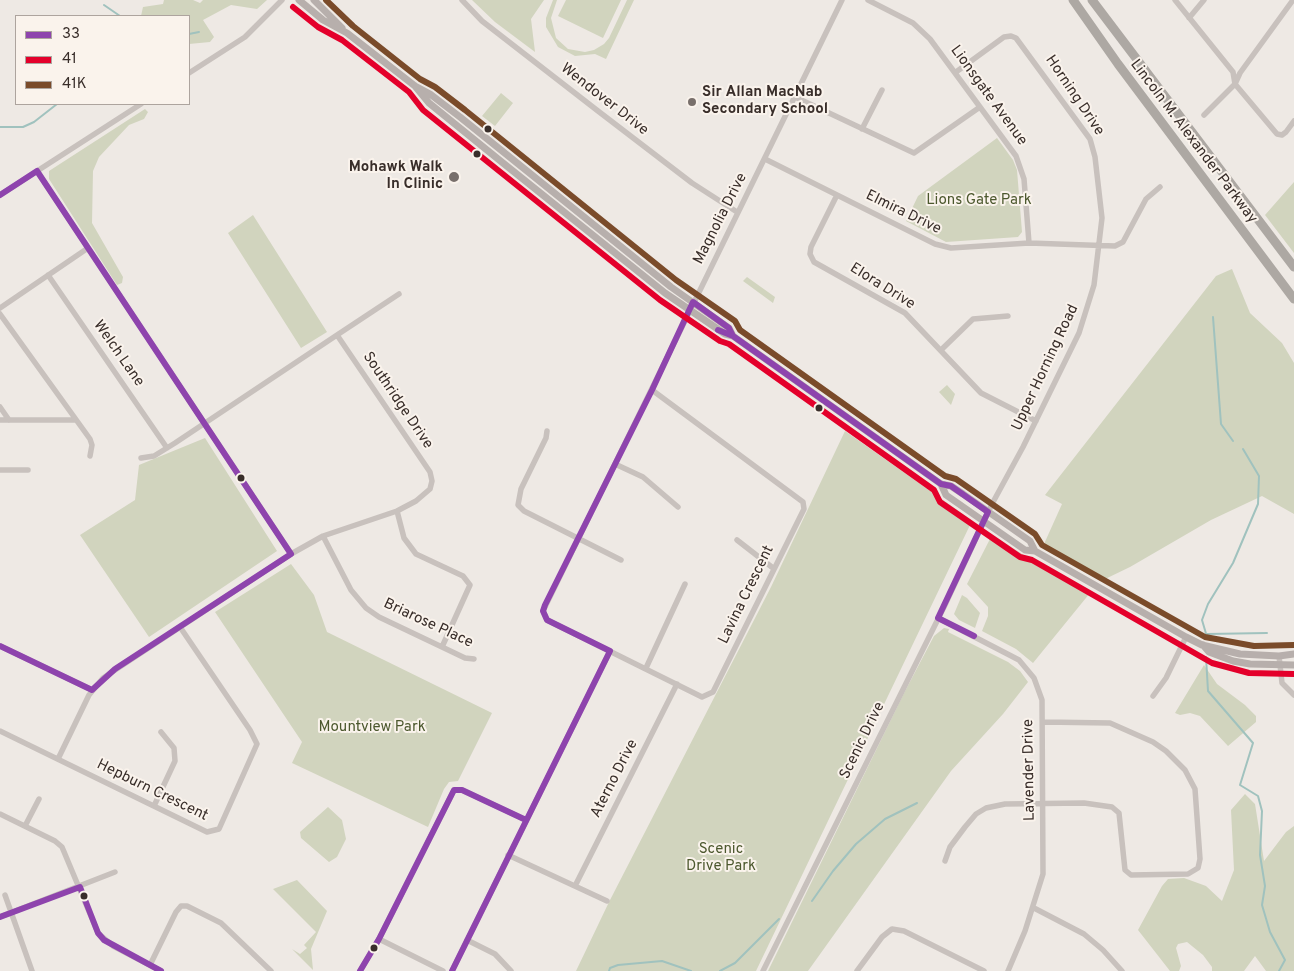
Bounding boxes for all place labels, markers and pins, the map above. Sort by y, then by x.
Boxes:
place label: Sir Allan MacNab Secondary School [702,84,828,119]
marker: Sir Allan MacNab Secondary School [686,96,698,108]
unlabelled marker [483,124,493,134]
unlabelled marker [472,149,482,159]
place label: Mohawk Walk In Clinic [349,159,443,194]
marker: Mohawk Walk In Clinic [447,170,461,184]
unlabelled marker [814,403,824,413]
unlabelled marker [236,473,246,483]
unlabelled marker [79,891,89,901]
unlabelled marker [369,943,379,953]

